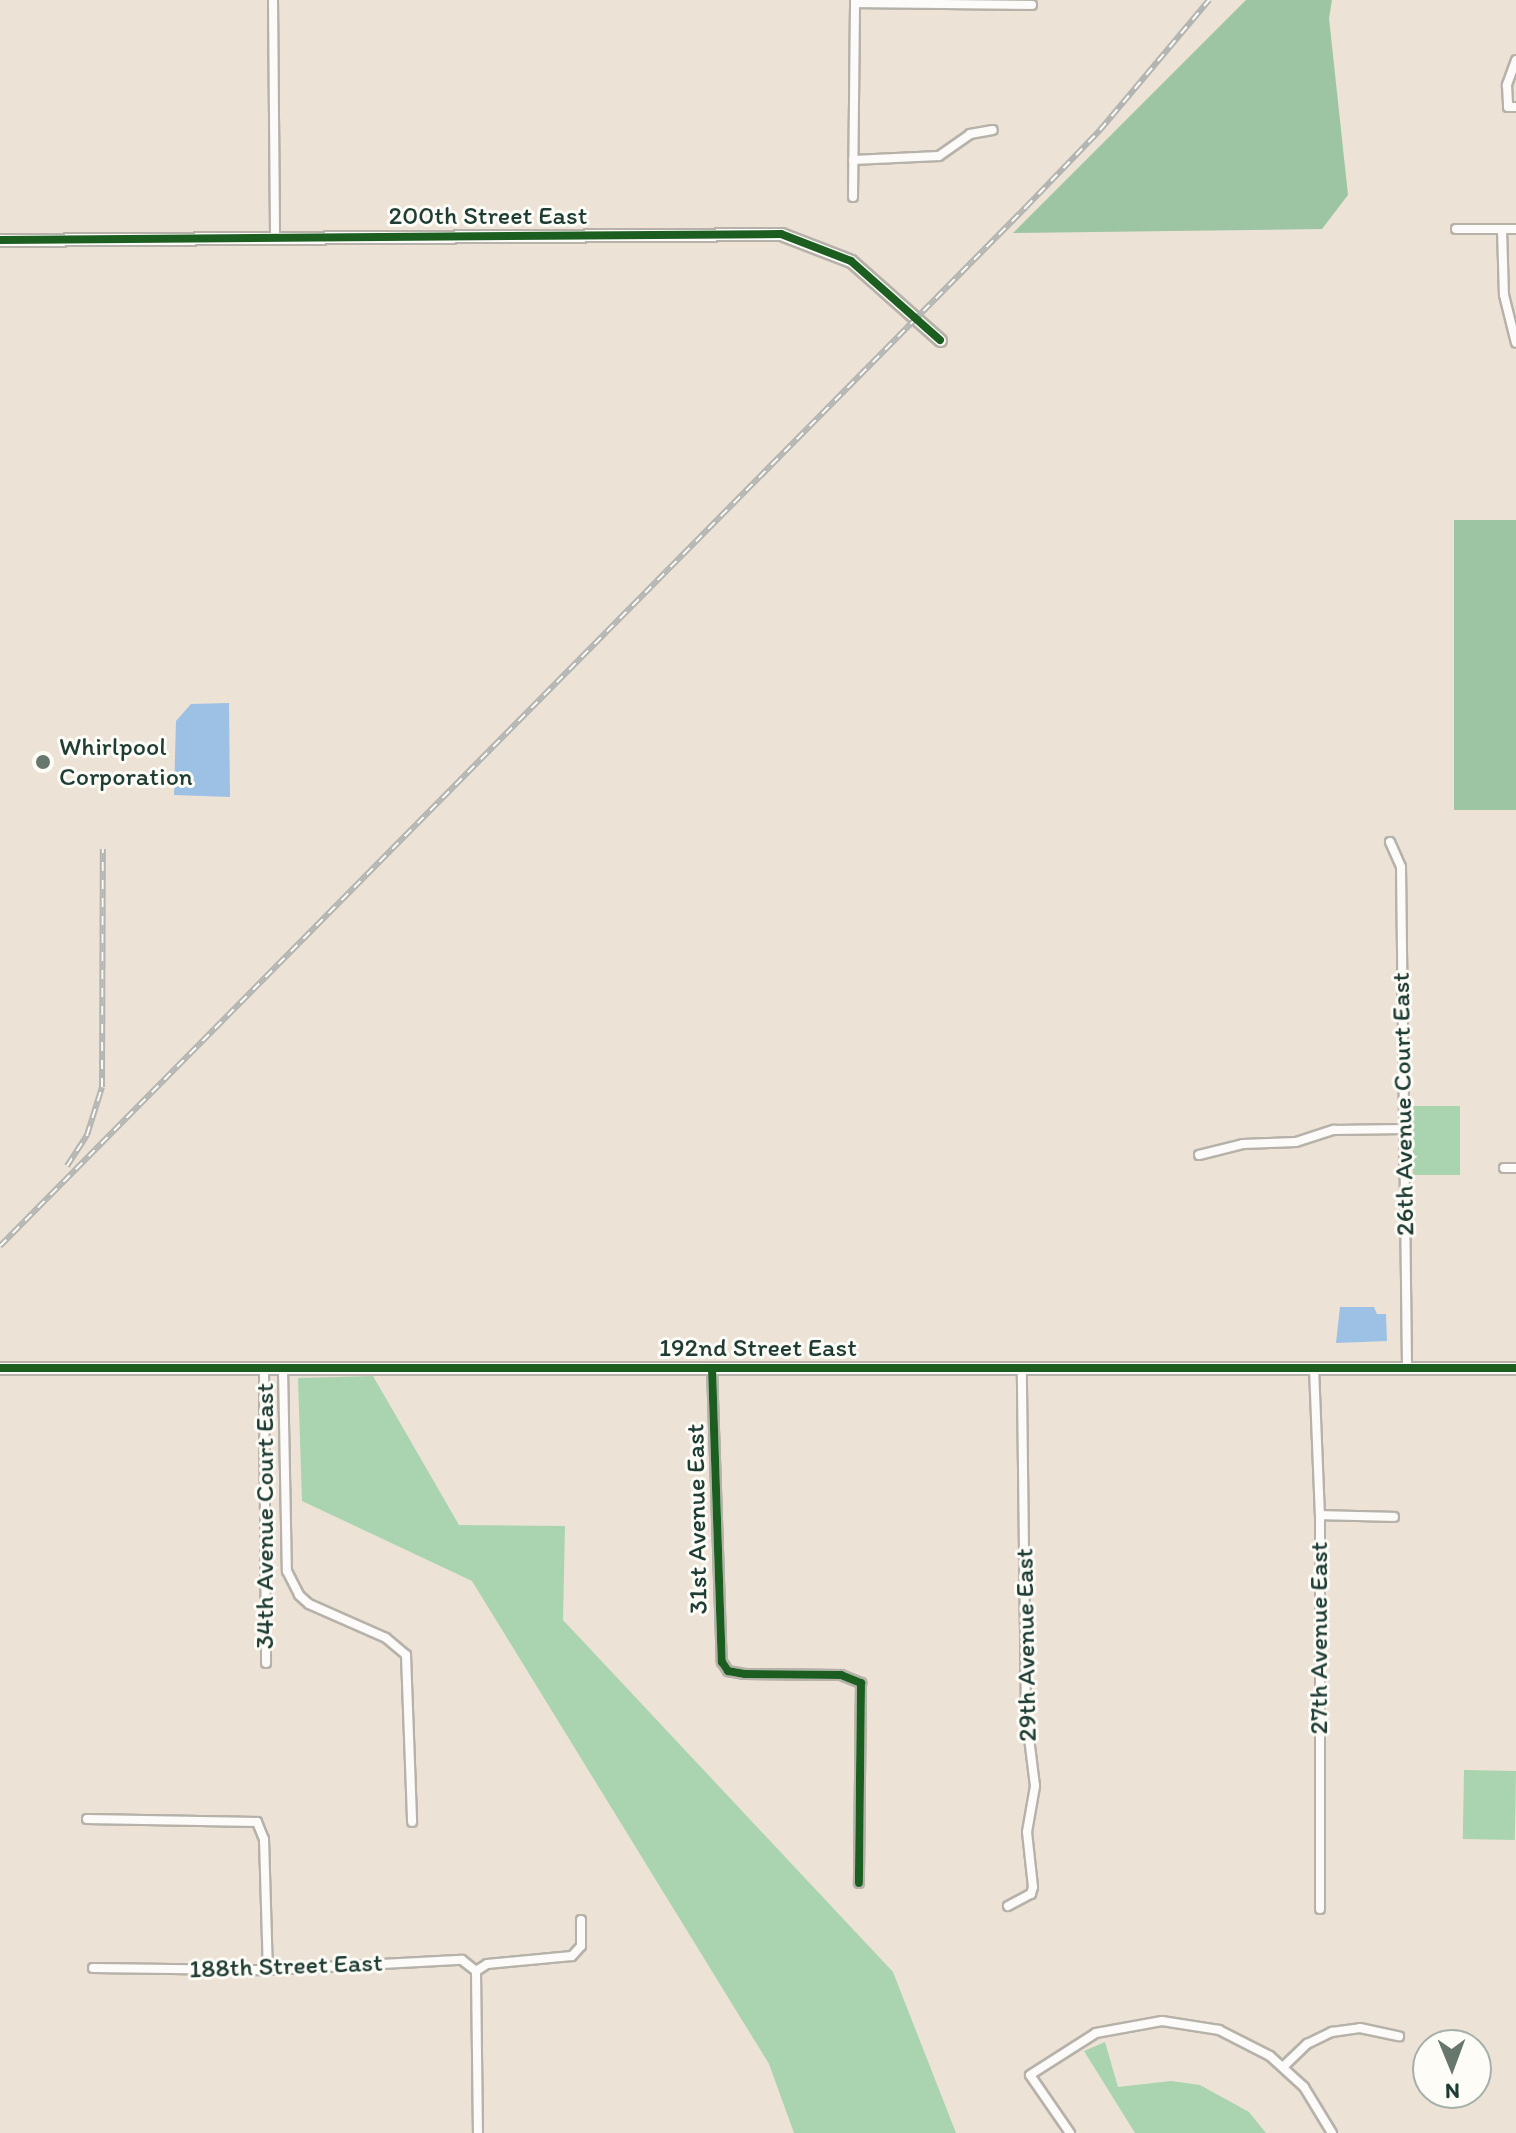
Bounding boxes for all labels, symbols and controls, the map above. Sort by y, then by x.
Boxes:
street label: 200th Street East [389,200,587,232]
place label: Whirlpool Corporation [59,731,193,792]
marker: Whirlpool Corporation [34,753,52,771]
street label: 26th Avenue Court East [1385,972,1421,1236]
street label: 192nd Street East [659,1332,857,1364]
street label: 34th Avenue Court East [249,1383,281,1649]
street label: 31st Avenue East [680,1424,714,1614]
street label: 27th Avenue East [1303,1542,1335,1734]
street label: 29th Avenue East [1009,1548,1043,1742]
street label: 188th Street East [189,1947,383,1985]
north arrow [1412,2029,1492,2109]
text: N [1445,2078,1460,2105]

